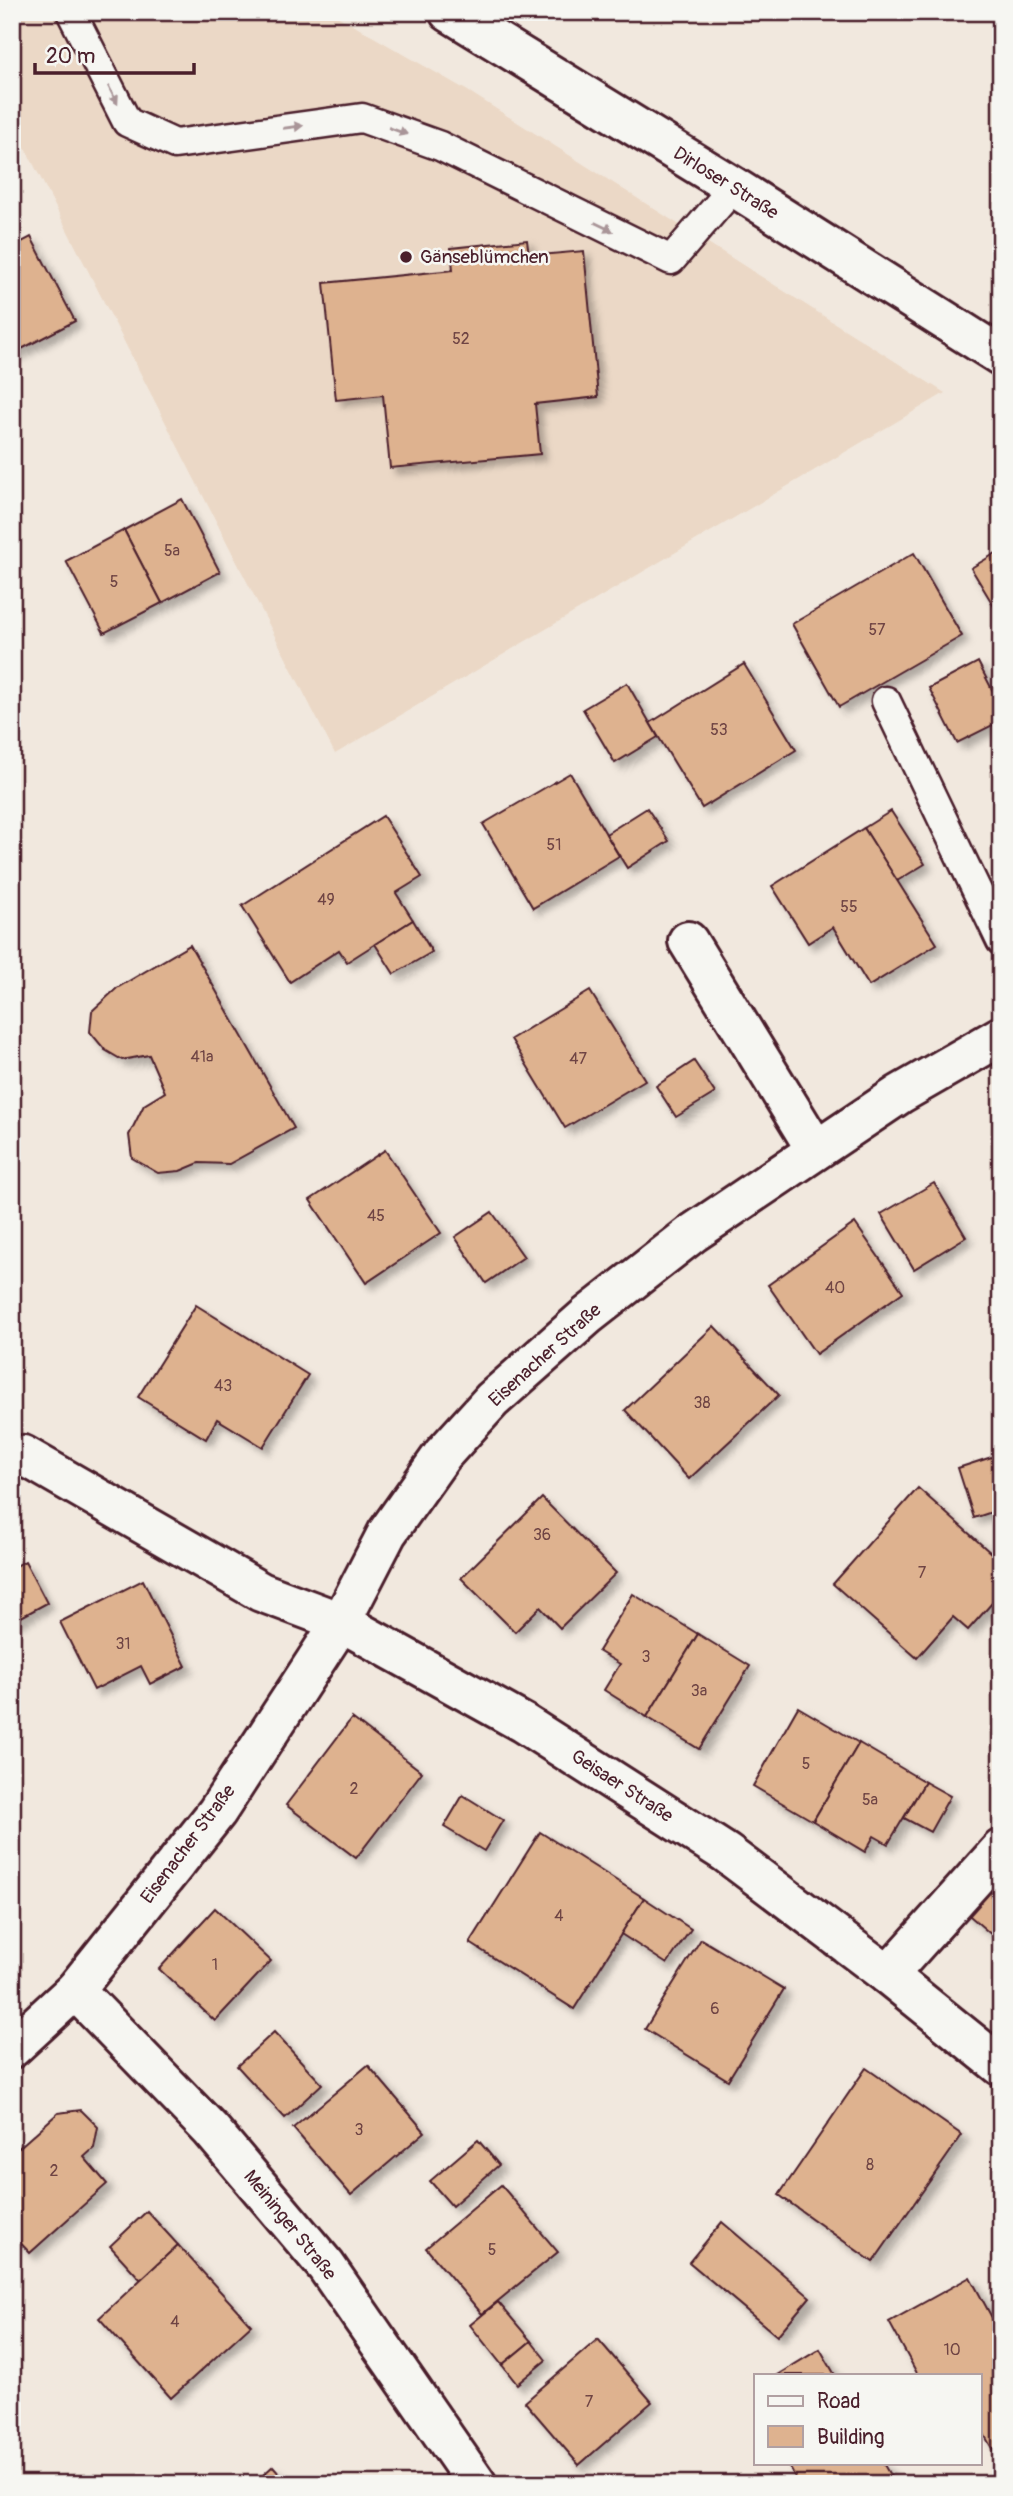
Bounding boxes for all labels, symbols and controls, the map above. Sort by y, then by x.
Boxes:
scale bar [35,32,194,76]
text: 20 m [46,43,95,70]
one-way arrow [107,85,119,105]
one-way arrow [282,122,304,133]
one-way arrow [388,126,409,137]
street label: Dirloser Straße [669,141,784,225]
one-way arrow [594,222,614,233]
place label: Gänseblümchen [420,245,549,269]
marker: Gänseblümchen [398,249,414,265]
house number: 52 [452,329,470,349]
house number: 5a [164,541,180,561]
house number: 5 [110,572,118,592]
house number: 57 [868,620,886,640]
house number: 53 [710,720,728,740]
house number: 51 [547,835,561,855]
house number: 49 [317,890,335,910]
house number: 55 [840,897,858,917]
house number: 41a [191,1047,213,1067]
house number: 47 [569,1049,587,1069]
house number: 45 [367,1206,385,1226]
house number: 40 [825,1278,845,1298]
street label: Eisenacher Straße [484,1298,607,1412]
house number: 43 [214,1376,232,1396]
house number: 38 [694,1393,711,1413]
house number: 36 [533,1525,551,1545]
house number: 7 [918,1563,927,1583]
house number: 31 [115,1634,131,1654]
house number: 3 [642,1647,651,1667]
house number: 3a [691,1681,707,1701]
street label: Geisaer Straße [566,1744,678,1828]
house number: 5 [802,1754,810,1774]
street label: Eisenacher Straße [135,1779,241,1908]
house number: 2 [350,1779,359,1799]
house number: 5a [862,1790,878,1810]
house number: 4 [554,1906,564,1926]
house number: 1 [212,1955,218,1975]
house number: 6 [710,1999,720,2019]
house number: 3 [355,2120,364,2140]
house number: 8 [866,2155,874,2175]
house number: 2 [50,2161,59,2181]
street label: Meininger Straße [238,2165,342,2285]
house number: 5 [488,2240,496,2260]
house number: 4 [170,2312,180,2332]
house number: 10 [943,2340,961,2360]
legend [754,2374,982,2464]
text: Road [817,2388,861,2415]
house number: 7 [585,2392,594,2412]
text: Building [817,2424,884,2451]

